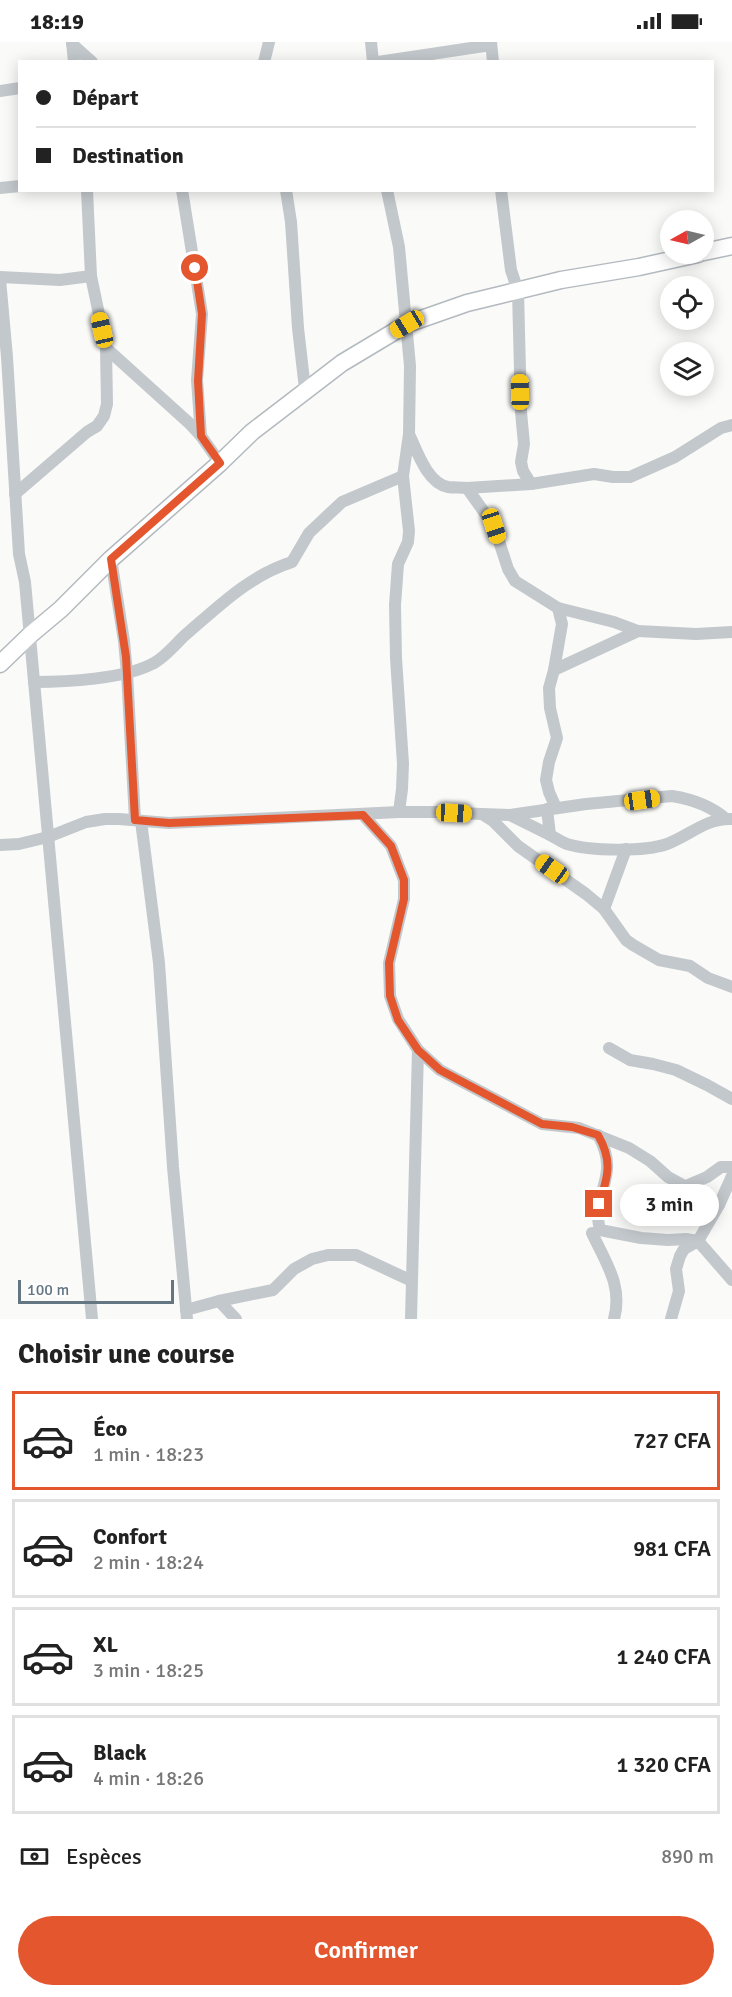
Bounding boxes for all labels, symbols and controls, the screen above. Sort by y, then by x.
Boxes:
text: 18:19 [30,8,84,35]
text: Départ [72,84,139,111]
text: Destination [72,142,184,169]
north arrow [660,210,714,264]
map controls [660,210,714,396]
route start [181,254,208,281]
button: locate [660,276,714,330]
car [387,307,427,341]
car [89,310,115,350]
button: layers [660,342,714,396]
car [511,374,529,410]
car [480,506,508,546]
car [623,789,661,811]
car [436,803,472,823]
car [532,851,572,887]
callout: 3 min [620,1183,719,1225]
route end [585,1190,612,1217]
text: 3 min [646,1192,693,1217]
scale bar [18,1277,174,1304]
text: 100 m [27,1280,69,1300]
text: Choisir une course [18,1338,235,1371]
icon: car [21,1414,75,1468]
text: Éco [93,1415,127,1442]
text: 727 CFA [633,1427,711,1454]
text: 1 min · 18:23 [93,1442,204,1467]
icon: car [21,1522,75,1576]
text: Confort [93,1523,167,1550]
text: 981 CFA [633,1535,711,1562]
text: 2 min · 18:24 [93,1550,204,1575]
icon: car [21,1630,75,1684]
text: XL [93,1631,118,1658]
text: 1 240 CFA [616,1643,711,1670]
text: 3 min · 18:25 [93,1658,204,1683]
icon: car [21,1738,75,1792]
text: Black [93,1739,147,1766]
text: 1 320 CFA [616,1751,711,1778]
text: 4 min · 18:26 [93,1766,204,1791]
icon: cash [18,1840,51,1873]
text: Espèces [66,1843,142,1870]
text: 890 m [661,1844,714,1869]
button: Confirmer [18,1916,714,1985]

